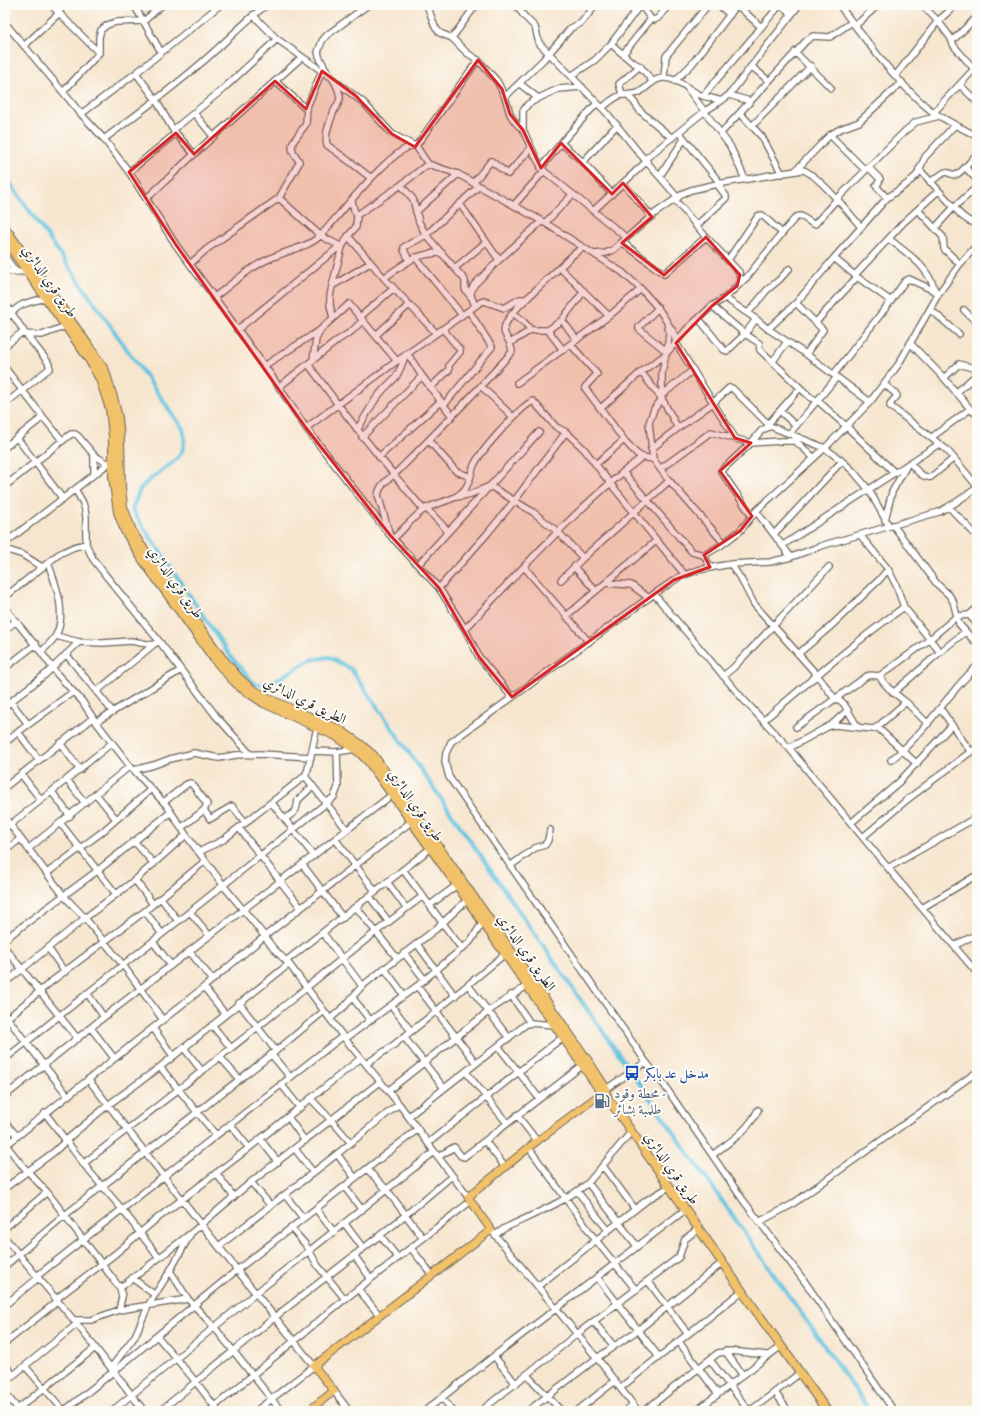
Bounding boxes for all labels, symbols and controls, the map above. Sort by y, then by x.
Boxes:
street label: طريق قري الدائري [16,241,82,323]
street label: طريق قري الدائري [142,542,208,624]
street label: الطريق قري الدائري [259,672,349,730]
street label: طريق قري الدائري [382,765,448,847]
street label: الطريق قري الدائري [491,910,560,996]
bus stop icon: مدخل عد بابكر [623,1064,641,1082]
place label: مدخل عد بابكر [642,1064,709,1084]
place label: محطة وقود - طلمبة بشائر [612,1084,666,1118]
fuel station icon: محطة وقود - طلمبة بشائر [593,1092,611,1110]
street label: طريق قري الدائري [638,1128,704,1210]

